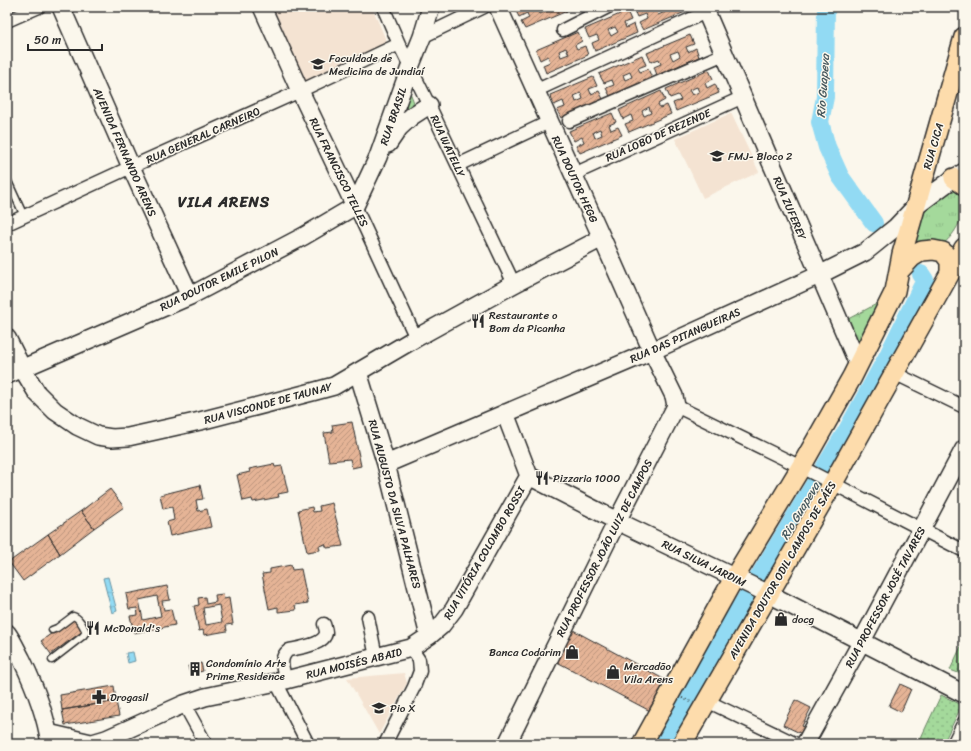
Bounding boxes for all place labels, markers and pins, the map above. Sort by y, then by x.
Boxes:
place label: Faculdade de Medicina de Jundiaí [329,49,426,81]
school or university icon: Faculdade de Medicina de Jundiaí [310,56,326,72]
place label: FMJ- Bloco 2 [728,147,793,166]
school or university icon: FMJ- Bloco 2 [709,148,725,164]
place label: Restaurante o Bom da Picanha [489,306,565,338]
restaurant icon: Restaurante o Bom da Picanha [470,313,486,329]
place label: Pizzaria 1000 [553,469,620,488]
restaurant icon: Pizzaria 1000 [534,470,550,486]
place label: docg [792,610,815,629]
shop icon: docg [773,611,789,627]
place label: McDonald's [104,619,161,638]
restaurant icon: McDonald's [85,620,101,636]
place label: Banca Codarim [489,643,562,662]
shop icon: Banca Codarim [564,644,580,660]
place label: Condomínio Arte Prime Residence [206,654,287,686]
place label: Mercadão Vila Arens [624,657,674,689]
building icon: Condomínio Arte Prime Residence [187,661,203,677]
shop icon: Mercadão Vila Arens [605,664,621,680]
place label: Drogasil [110,688,149,707]
pharmacy icon: Drogasil [91,689,107,705]
place label: Pio X [390,699,415,718]
school or university icon: Pio X [371,700,387,716]

